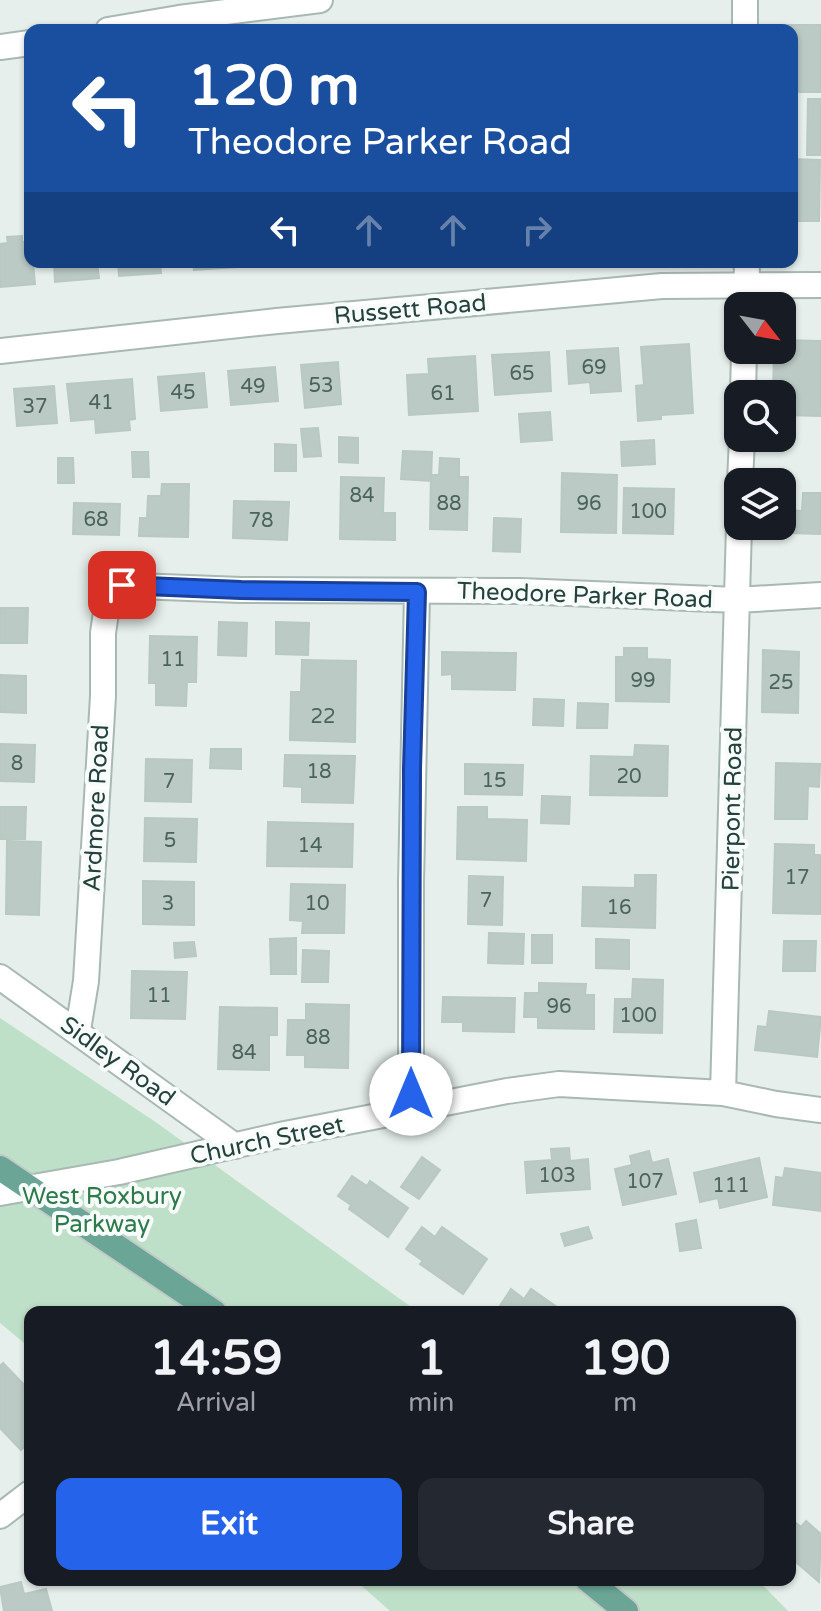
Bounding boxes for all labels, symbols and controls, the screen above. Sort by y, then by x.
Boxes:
text: 120 m [188,53,359,120]
icon: left [56,56,160,160]
text: Theodore Parker Road [188,121,572,164]
icon: left [263,208,307,252]
icon: ahead [347,208,391,252]
icon: ahead [431,208,475,252]
icon: right [515,208,559,252]
street label: Russett Road [332,288,488,331]
north arrow [724,292,796,364]
map controls [724,292,796,540]
house number: 69 [581,356,607,380]
house number: 65 [509,362,535,386]
house number: 53 [308,374,334,398]
house number: 49 [240,375,266,399]
button: search [724,380,796,452]
house number: 45 [170,381,196,405]
house number: 61 [430,382,456,406]
house number: 41 [88,391,114,415]
house number: 37 [22,395,48,419]
button: layers [724,468,796,540]
house number: 84 [349,484,375,508]
house number: 88 [436,492,462,516]
house number: 96 [576,492,602,516]
house number: 100 [629,500,667,524]
house number: 68 [83,508,109,532]
house number: 78 [248,509,274,533]
pin [88,551,156,619]
icon: arrive [100,563,144,607]
street label: Theodore Parker Road [457,577,713,614]
house number: 11 [160,648,186,672]
house number: 99 [630,669,656,693]
house number: 25 [768,671,794,695]
house number: 22 [310,705,336,729]
street label: Ardmore Road [78,724,115,892]
street label: Pierpont Road [717,727,748,891]
house number: 8 [11,752,23,776]
house number: 18 [306,760,332,784]
house number: 20 [616,765,642,789]
house number: 15 [481,769,507,793]
house number: 7 [163,770,175,794]
house number: 5 [164,829,176,853]
house number: 14 [297,834,323,858]
house number: 17 [784,866,810,890]
house number: 7 [480,889,492,913]
house number: 3 [162,892,174,916]
house number: 10 [304,892,330,916]
house number: 16 [606,896,632,920]
house number: 11 [146,984,172,1008]
house number: 96 [546,995,572,1019]
house number: 100 [619,1004,657,1028]
street label: Sidley Road [55,1010,181,1113]
house number: 88 [305,1026,331,1050]
house number: 84 [231,1041,257,1065]
position arrow [369,1052,453,1136]
street label: Church Street [187,1110,347,1171]
house number: 103 [538,1164,576,1188]
house number: 107 [626,1170,664,1194]
house number: 111 [712,1174,750,1198]
park label: West Roxbury Parkway [22,1182,182,1239]
text: 14:59 [150,1330,283,1388]
text: 1 [416,1330,446,1388]
text: 190 [580,1330,670,1388]
text: Arrival [176,1387,256,1418]
text: min [408,1387,454,1418]
text: m [613,1387,637,1418]
button: Exit [56,1478,402,1570]
button: Share [418,1478,764,1570]

